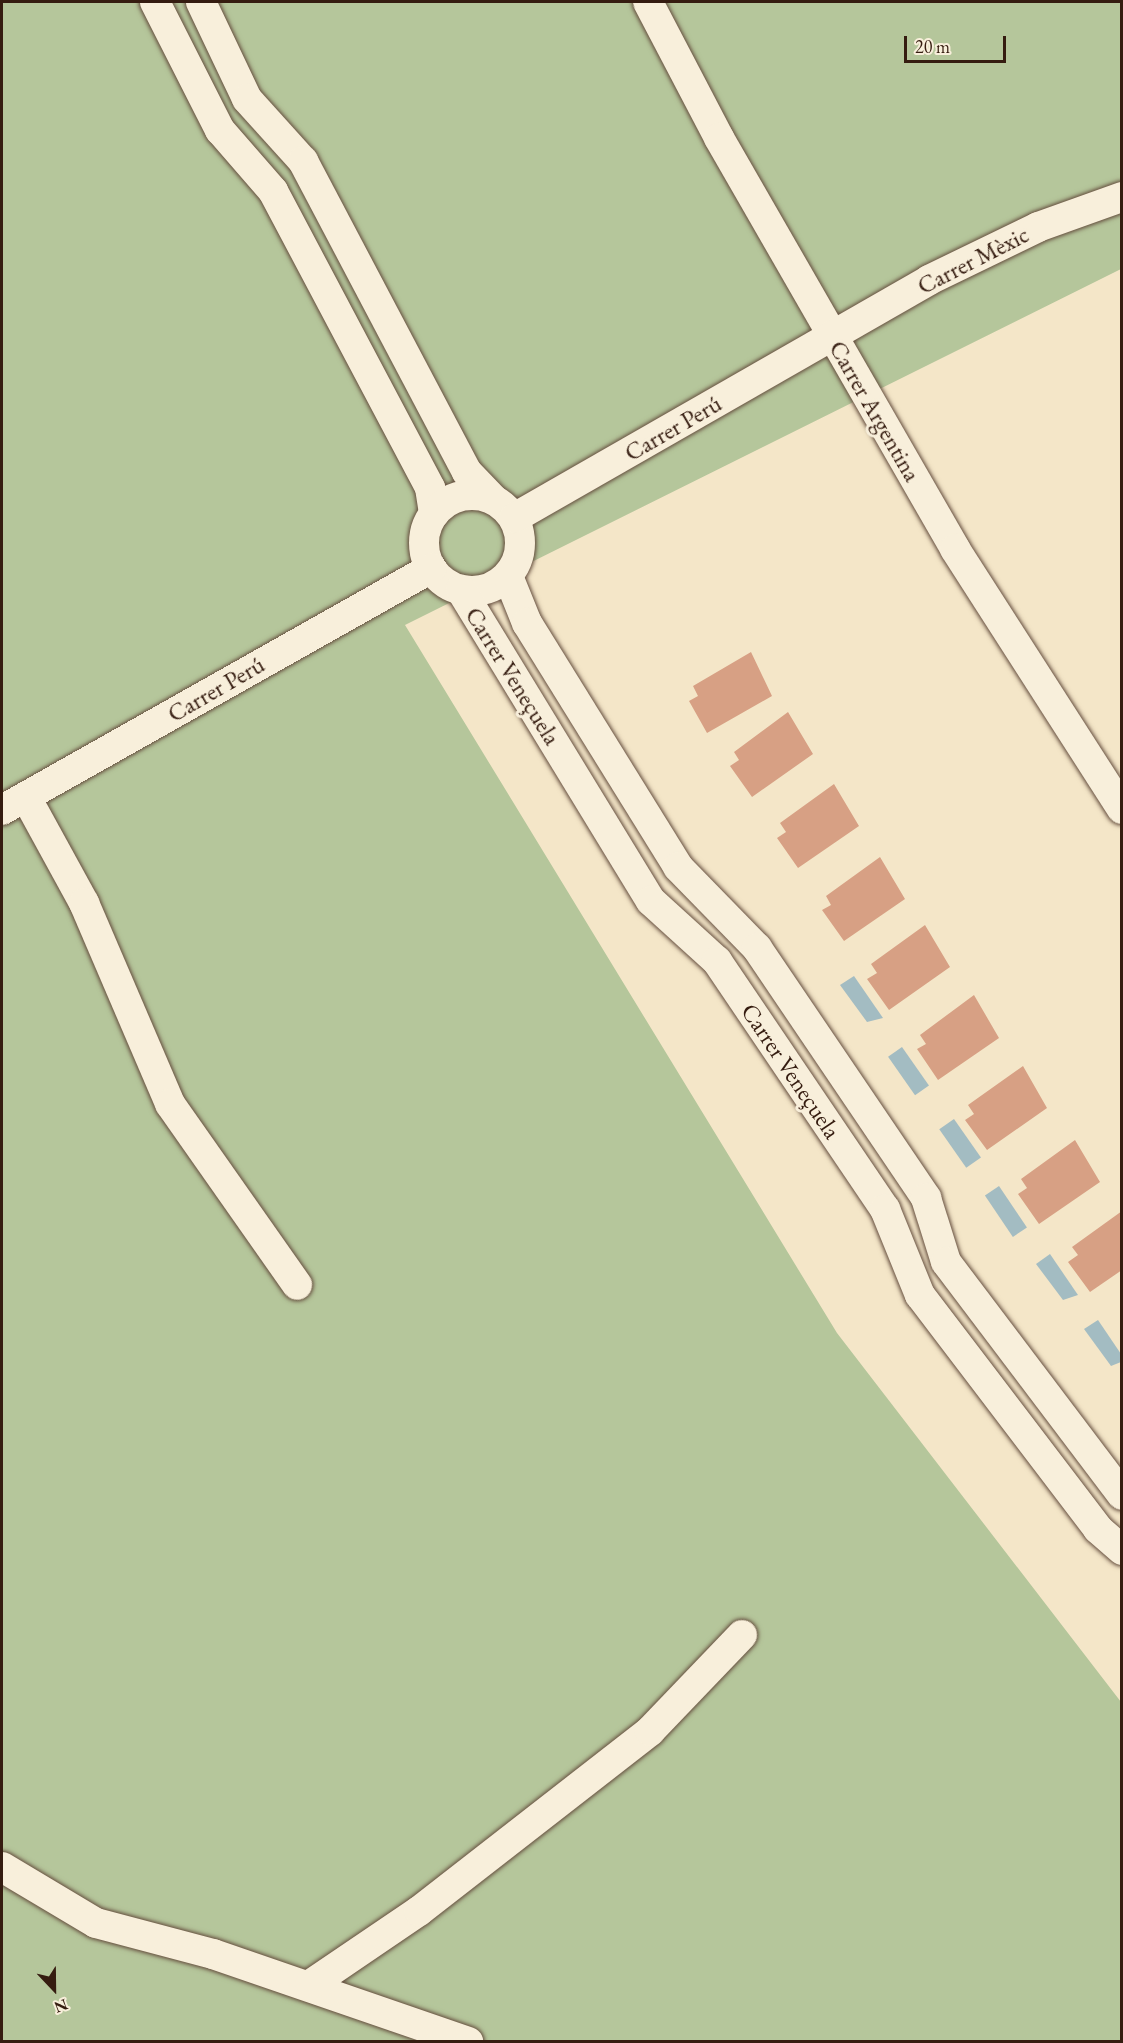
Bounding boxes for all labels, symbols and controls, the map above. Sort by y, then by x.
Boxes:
scale bar [907,24,1009,62]
text: 20 m [915,35,950,58]
street label: Carrer Mèxic [913,220,1033,300]
street label: Carrer Argentina [823,336,927,486]
street label: Carrer Perú [620,389,726,467]
street label: Carrer Veneçuela [459,602,567,750]
street label: Carrer Perú [163,650,269,728]
street label: Carrer Veneçuela [735,998,847,1144]
north arrow [24,1959,84,2019]
text: N [51,1994,71,2018]

